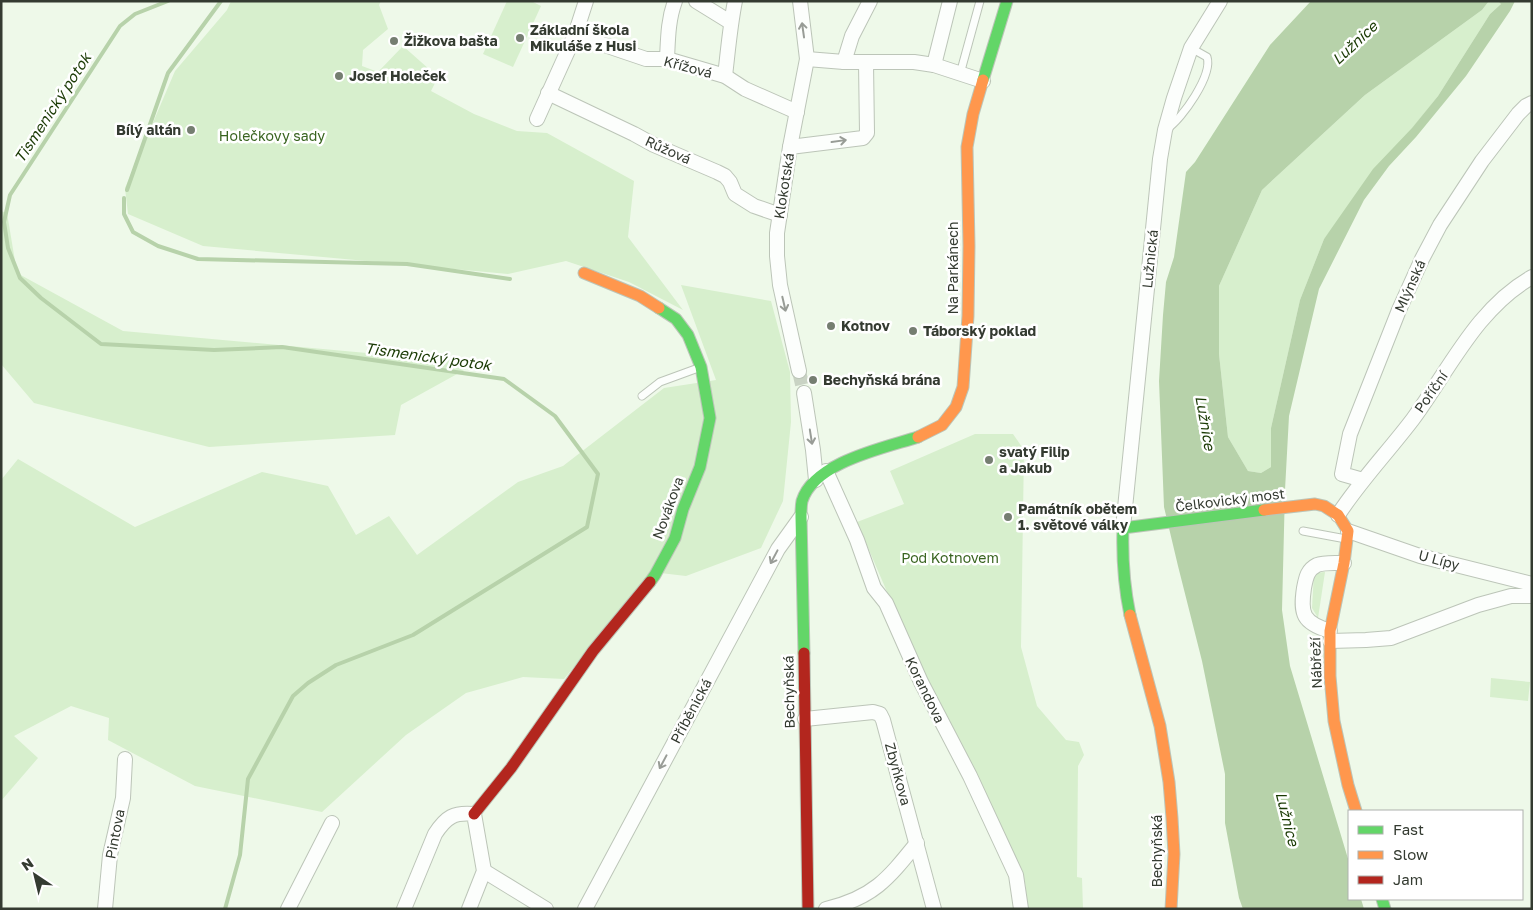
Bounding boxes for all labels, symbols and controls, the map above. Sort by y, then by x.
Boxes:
water label: Lužnice [1328,16,1382,68]
place label: Základní škola Mikuláše z Husi [530,21,637,54]
one-way arrow [798,22,808,38]
place label: Žižkova bašta [404,32,498,49]
marker: Základní škola Mikuláše z Husi [514,32,526,44]
marker: Žižkova bašta [388,35,400,47]
water label: Tismenický potok [10,48,96,166]
street label: Křížová [662,52,714,81]
place label: Josef Holeček [349,67,446,84]
marker: Josef Holeček [333,70,345,82]
place label: Bílý altán [116,121,181,138]
marker: Bílý altán [185,124,197,136]
park label: Holečkovy sady [219,127,325,144]
street label: Růžová [643,132,694,167]
one-way arrow [830,136,846,146]
street label: Klokotská [770,152,797,220]
street label: Na Parkánech [944,221,961,315]
street label: Lužnická [1138,229,1161,289]
street label: Mlýnská [1390,257,1429,315]
one-way arrow [780,296,789,312]
place label: Kotnov [841,317,890,334]
marker: Kotnov [825,320,837,332]
place label: Táborský poklad [923,322,1036,339]
marker: Táborský poklad [907,325,919,337]
water label: Tismenický potok [364,338,494,375]
street label: Poříční [1410,367,1452,416]
place label: Bechyňská brána [823,371,940,388]
marker: Bechyňská brána [807,374,819,386]
water label: Lužnice [1192,394,1220,453]
one-way arrow [806,428,816,444]
place label: svatý Filip a Jakub [999,443,1070,476]
marker: svatý Filip a Jakub [983,454,995,466]
street label: Novákova [648,474,687,541]
street label: Čelkovický most [1174,484,1286,515]
place label: Památník obětem 1. světové války [1018,500,1137,533]
marker: Památník obětem 1. světové války [1002,511,1014,523]
street label: U Lípy [1417,546,1462,573]
one-way arrow [768,549,778,564]
park label: Pod Kotnovem [901,549,999,566]
street label: Nábřeží [1306,636,1325,689]
street label: Korandova [902,654,949,726]
street label: Bechyňská [779,655,798,729]
street label: Příběnická [666,675,715,746]
street label: Zbyňkova [882,741,915,807]
one-way arrow [658,754,668,769]
water label: Lužnice [1273,790,1304,849]
street label: Pintova [101,808,128,860]
legend [1348,810,1523,900]
street label: Bechyňská [1148,814,1165,888]
text: Fast [1393,820,1424,838]
text: Slow [1393,845,1428,863]
north arrow [10,850,60,900]
text: N [18,854,36,874]
text: Jam [1393,870,1423,888]

